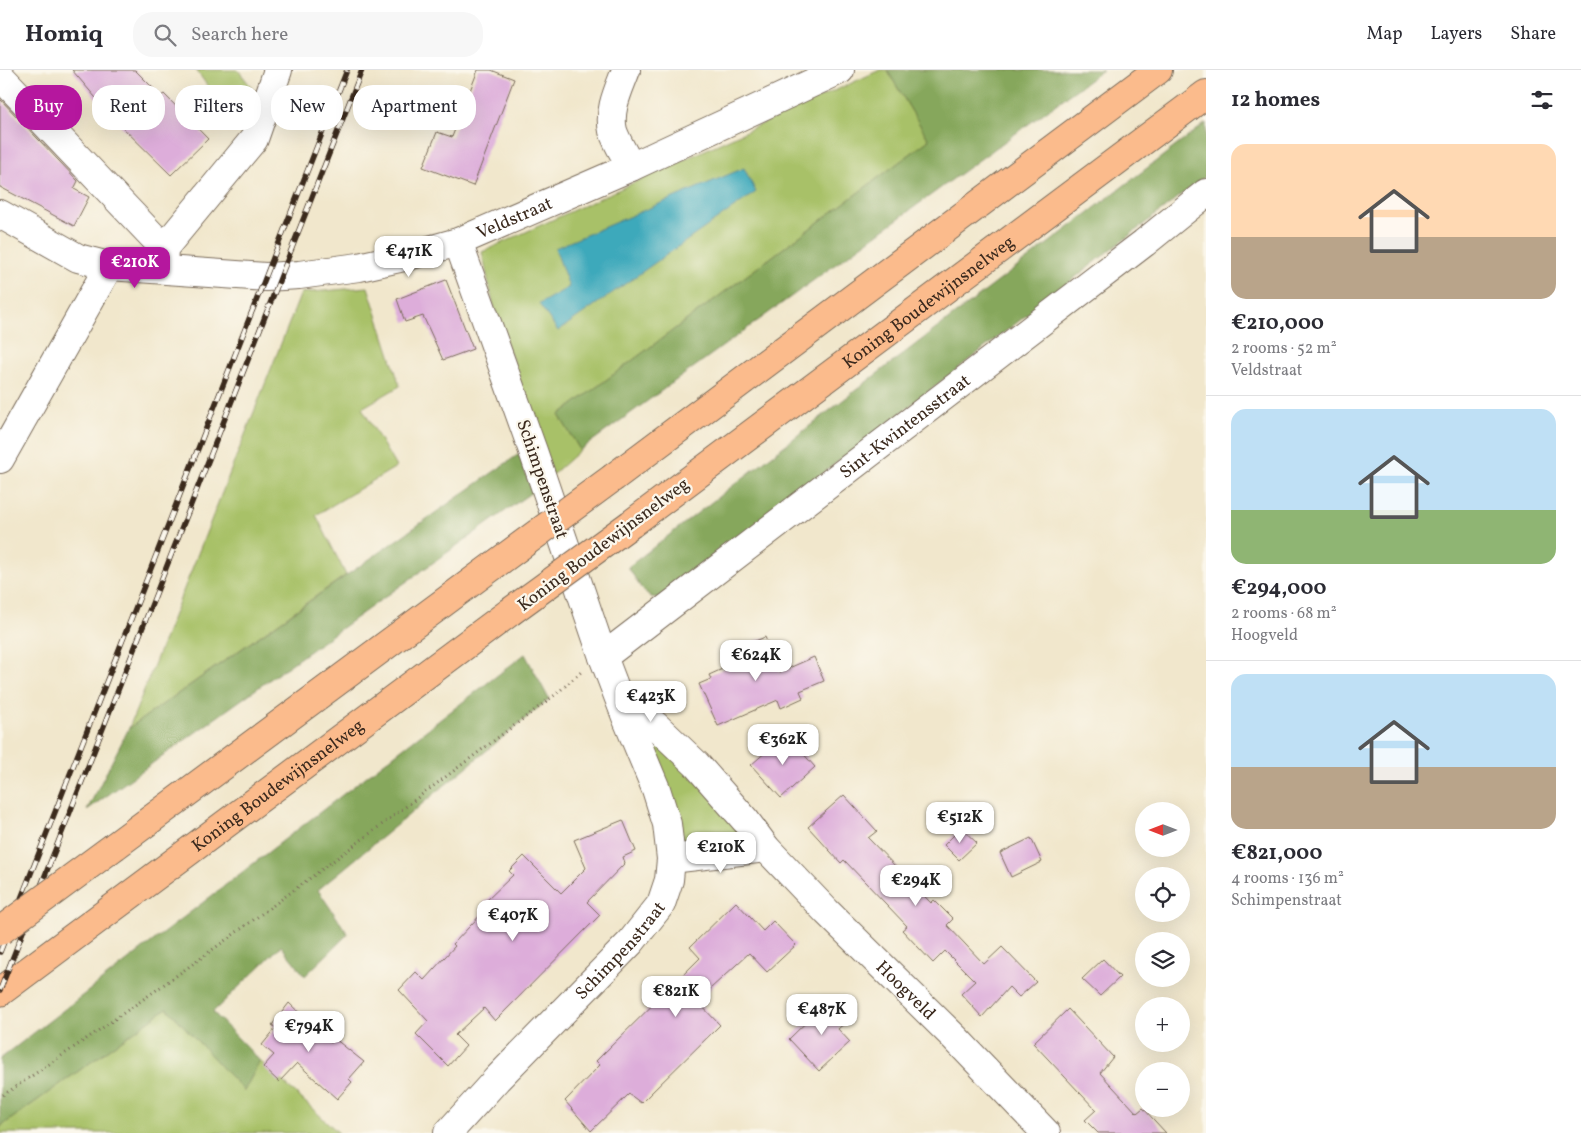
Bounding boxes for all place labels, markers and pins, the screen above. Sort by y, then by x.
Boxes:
pin: €471K [374,236,444,278]
pin: €210K [100,246,170,289]
pin: €624K [721,640,791,682]
pin: €423K [616,680,686,723]
pin: €362K [748,724,818,766]
pin: €512K [925,802,995,844]
pin: €210K [686,832,756,874]
pin: €294K [881,864,951,907]
pin: €407K [478,900,548,942]
pin: €821K [641,976,711,1018]
pin: €487K [787,994,857,1036]
pin: €794K [274,1010,344,1053]

